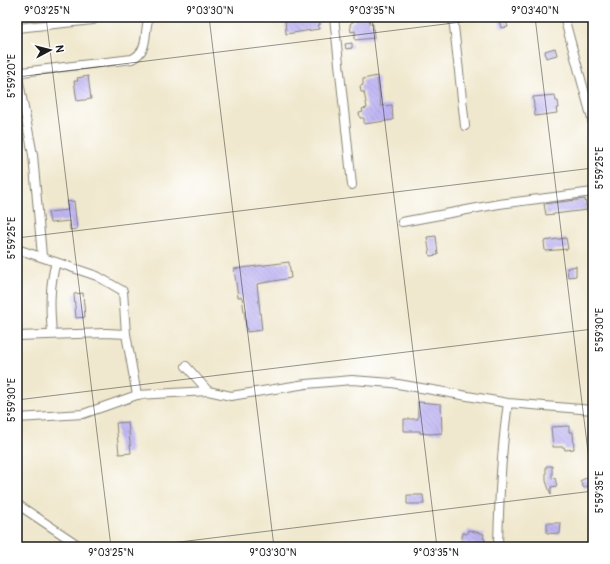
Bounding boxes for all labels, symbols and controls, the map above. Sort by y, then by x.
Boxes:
text: 9°03'25"N [24,5,70,17]
text: 9°03'30"N [186,5,234,17]
text: 9°03'35"N [349,5,395,17]
text: 9°03'40"N [511,5,559,17]
north arrow [30,30,70,70]
text: N [53,44,66,54]
text: 5°59'20"E [6,54,18,98]
text: 5°59'25"E [594,147,606,189]
text: 5°59'25"E [6,217,18,259]
text: 5°59'30"E [594,308,606,352]
text: 5°59'30"E [6,378,18,422]
text: 5°59'35"E [594,471,606,513]
text: 9°03'25"N [88,547,134,559]
text: 9°03'30"N [249,547,297,559]
text: 9°03'35"N [413,547,459,559]

